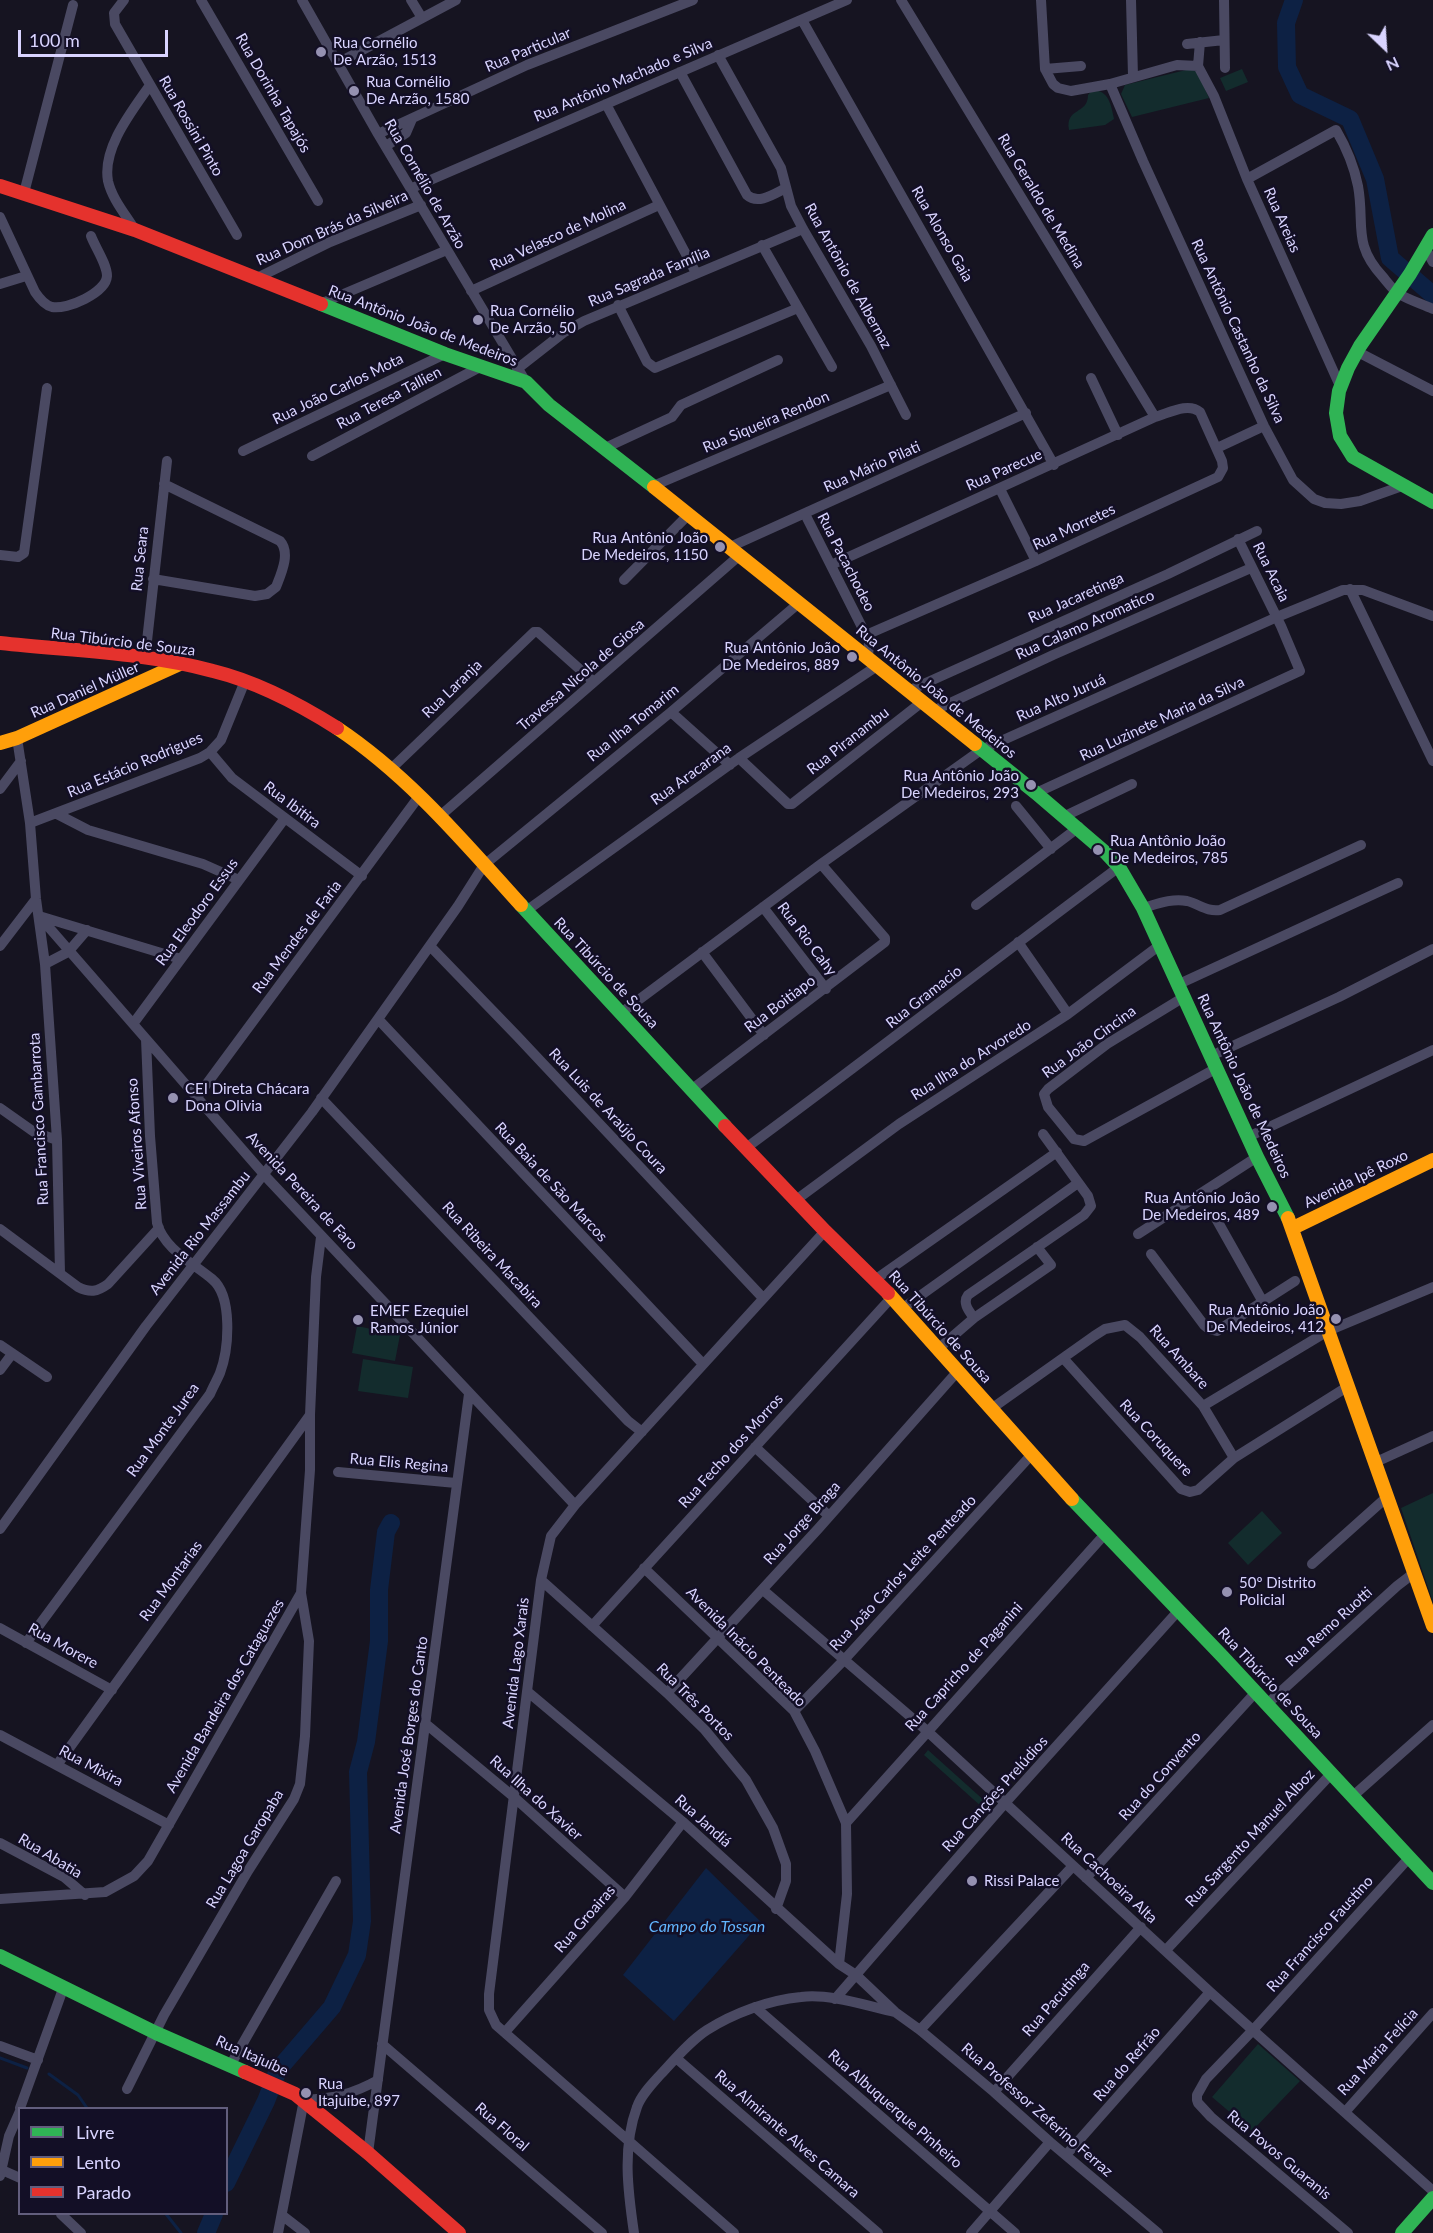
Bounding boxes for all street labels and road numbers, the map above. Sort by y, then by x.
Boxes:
street label: Rua Particular [482,24,574,76]
street label: Rua Dorinha Tapajós [232,30,314,156]
street label: Rua Antônio Machado e Silva [531,34,715,126]
street label: Rua Rossini Pinto [155,72,227,180]
street label: Rua Cornélio de Arzão [380,116,470,252]
street label: Rua Geraldo de Medina [994,130,1088,272]
street label: Rua Alonso Gaia [907,183,977,285]
street label: Rua Areias [1260,185,1304,255]
street label: Rua Dom Brás da Silveira [253,186,411,270]
street label: Rua Velasco de Molina [487,196,629,274]
street label: Rua Antônio de Albernaz [800,200,896,352]
street label: Rua Antônio Castanho da Silva [1187,236,1289,426]
street label: Rua Sagrada Família [586,243,712,311]
street label: Rua Antônio João de Medeiros [326,281,520,371]
street label: Rua João Carlos Mota [270,349,406,429]
street label: Rua Teresa Tallien [334,363,444,433]
street label: Rua Siqueira Rendon [700,387,832,457]
street label: Rua Mário Pilati [821,438,923,496]
street label: Rua Parecue [963,445,1045,495]
street label: Rua Morretes [1030,500,1118,554]
street label: Rua Pacachodeo [813,510,879,614]
street label: Rua Seara [128,526,152,592]
street label: Rua Acaia [1249,539,1293,605]
street label: Rua Jacaretinga [1025,569,1127,627]
street label: Rua Calamo Aromatico [1013,586,1157,664]
street label: Travessa Nicola de Giosa [514,615,648,735]
street label: Rua Antônio João de Medeiros [852,622,1020,762]
street label: Rua Tibúrcio de Souza [50,624,196,660]
street label: Rua Laranja [418,656,486,722]
street label: Rua Daniel Müller [28,658,142,722]
street label: Rua Alto Juruá [1014,670,1108,726]
street label: Rua Luzinete Maria da Silva [1077,673,1247,765]
street label: Rua Ilha Tomarim [584,681,682,765]
street label: Rua Piranambu [803,703,893,779]
street label: Rua Estácio Rodrigues [65,728,205,802]
street label: Rua Aracarana [647,739,735,809]
street label: Rua Ibitira [260,778,324,832]
street label: Rua Eleodoro Essus [152,855,242,969]
street label: Rua Mendes de Faria [249,877,345,997]
street label: Rua Rio Cahy [774,899,840,979]
street label: Rua Tibúrcio de Sousa [550,914,662,1032]
street label: Rua Gramacio [882,962,966,1032]
street label: Rua Boitiapo [741,972,819,1036]
street label: Rua Antônio João de Medeiros [1193,991,1295,1181]
street label: Rua João Cincina [1039,1002,1139,1082]
street label: Rua Ilha do Arvoredo [908,1016,1034,1104]
street label: Rua Francisco Gambarrota [25,1032,53,1206]
street label: Rua Luis de Araújo Coura [545,1044,671,1178]
street label: Rua Viveiros Afonso [123,1077,151,1211]
street label: Rua Baia de São Marcos [491,1118,611,1246]
street label: Avenida Pereira de Faro [242,1128,362,1254]
street label: Avenida Ipê Roxo [1301,1146,1411,1212]
street label: Avenida Rio Massambu [146,1167,254,1299]
street label: Rua Ribeira Macabira [438,1198,546,1312]
street label: Rua Tibúrcio de Sousa [885,1267,995,1387]
street label: Rua Ambare [1146,1321,1212,1393]
street label: Rua Monte Jurea [123,1380,203,1480]
street label: Rua Fecho dos Morros [675,1390,787,1512]
street label: Rua Coruquere [1116,1396,1196,1480]
street label: Rua Elis Regina [349,1450,449,1476]
street label: Rua Jorge Braga [760,1478,844,1568]
street label: Rua João Carlos Leite Penteado [826,1491,980,1655]
street label: Rua Montarias [136,1537,206,1625]
street label: Avenida Inácio Penteado [682,1583,810,1711]
street label: Rua Remo Ruotti [1282,1583,1376,1671]
street label: Avenida Bandeira dos Cataguazes [162,1596,288,1796]
street label: Avenida Lago Xarais [499,1596,533,1730]
street label: Rua Capricho de Paganini [901,1599,1027,1735]
street label: Rua Morere [25,1619,101,1673]
street label: Rua Tibúrcio de Sousa [1214,1624,1326,1742]
street label: Avenida José Borges do Canto [386,1635,432,1835]
street label: Rua Três Portos [652,1659,738,1745]
street label: Rua do Convento [1115,1728,1205,1824]
street label: Rua Canções Prelúdios [938,1733,1052,1855]
street label: Rua Mixira [56,1742,126,1790]
street label: Rua Ilha do Xavier [486,1752,586,1844]
street label: Rua Sargento Manuel Alboz [1182,1766,1318,1910]
street label: Rua Lagoa Garopaba [202,1786,288,1912]
street label: Rua Jandiá [671,1791,735,1851]
street label: Rua Cachoeira Alta [1057,1829,1161,1927]
street label: Rua Abatia [15,1830,85,1882]
street label: Rua Francisco Faustino [1263,1872,1377,1996]
street label: Rua Groairas [551,1882,619,1956]
street label: Rua Pacutinga [1019,1958,1093,2040]
street label: Rua Maria Felícia [1334,2005,1422,2099]
street label: Rua do Refrão [1090,2023,1164,2105]
street label: Rua Itajuíbe [213,2032,291,2080]
street label: Rua Professor Zeferino Ferraz [958,2039,1116,2181]
street label: Rua Albuquerque Pinheiro [824,2046,966,2172]
street label: Rua Almirante Alves Camara [711,2066,863,2202]
street label: Rua Floral [471,2099,533,2155]
street label: Rua Povos Guaranis [1223,2106,1335,2204]

